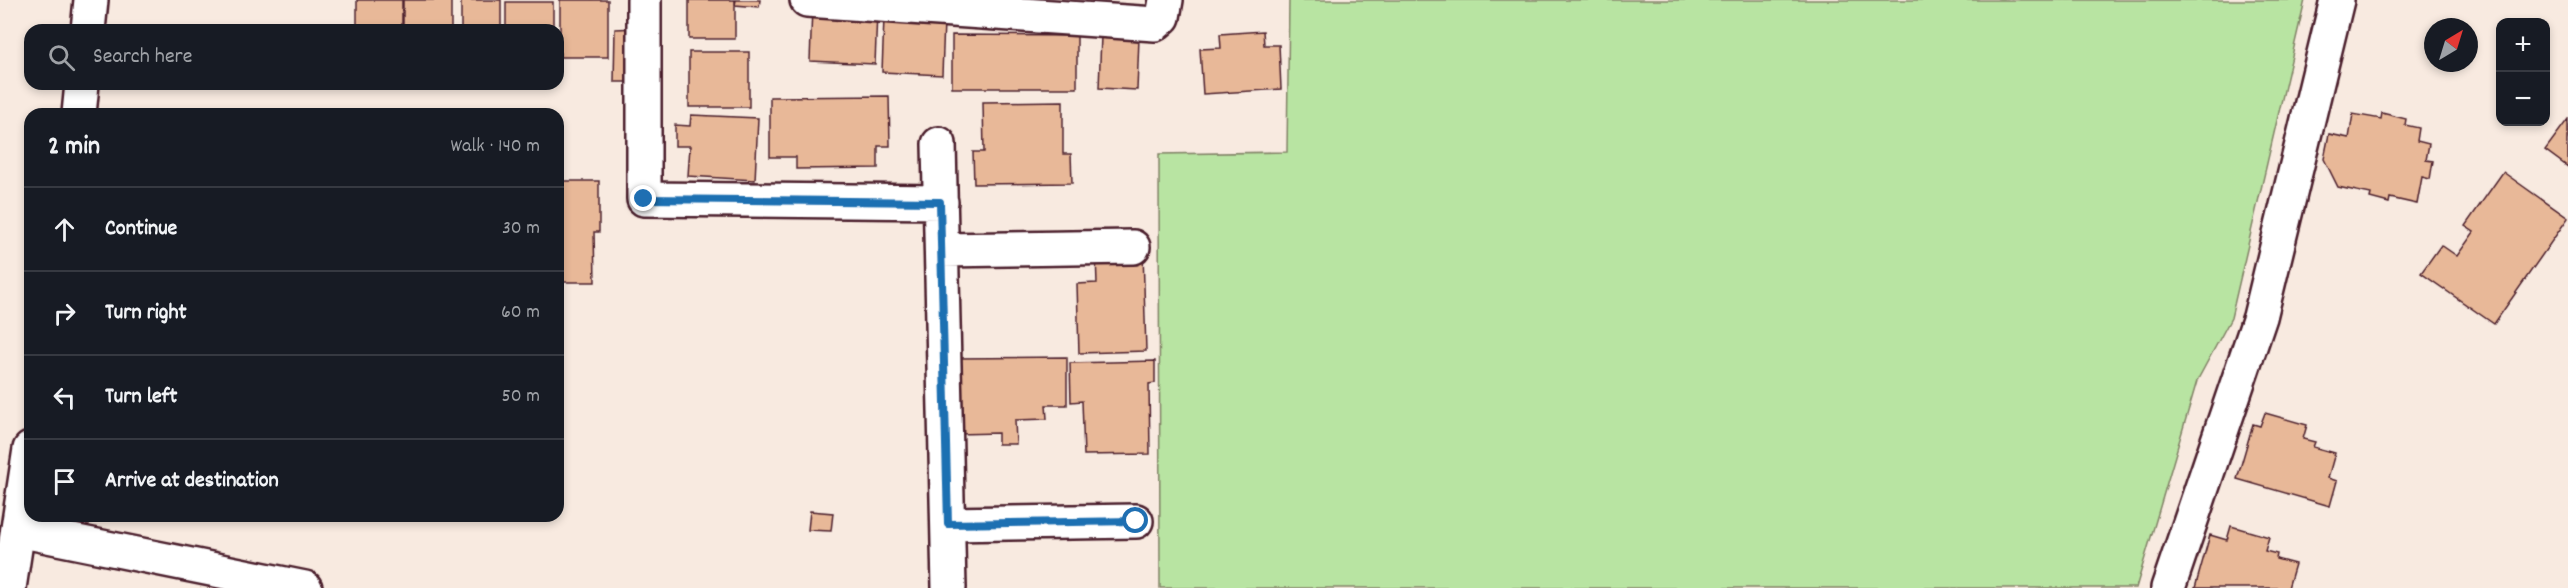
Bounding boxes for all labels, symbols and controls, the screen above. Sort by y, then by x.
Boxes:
north arrow [2424,18,2478,72]
map controls [2496,18,2550,126]
button: + [2496,18,2550,72]
search box [24,24,564,90]
icon: search [45,41,78,74]
text: Search here [93,42,192,73]
button: − [2496,72,2550,126]
text: 2 min [48,129,100,166]
text: Walk · 140 m [451,133,540,161]
route end [630,185,656,211]
icon: ahead [48,213,81,246]
text: Continue [105,214,177,245]
text: 30 m [502,215,540,243]
icon: right [48,297,81,330]
text: Turn right [105,298,187,329]
text: 60 m [501,299,540,327]
icon: left [48,381,81,414]
text: Turn left [105,382,177,413]
text: 50 m [502,383,540,411]
icon: arrive [48,465,81,498]
text: Arrive at destination [105,466,279,497]
route start [1122,507,1148,533]

